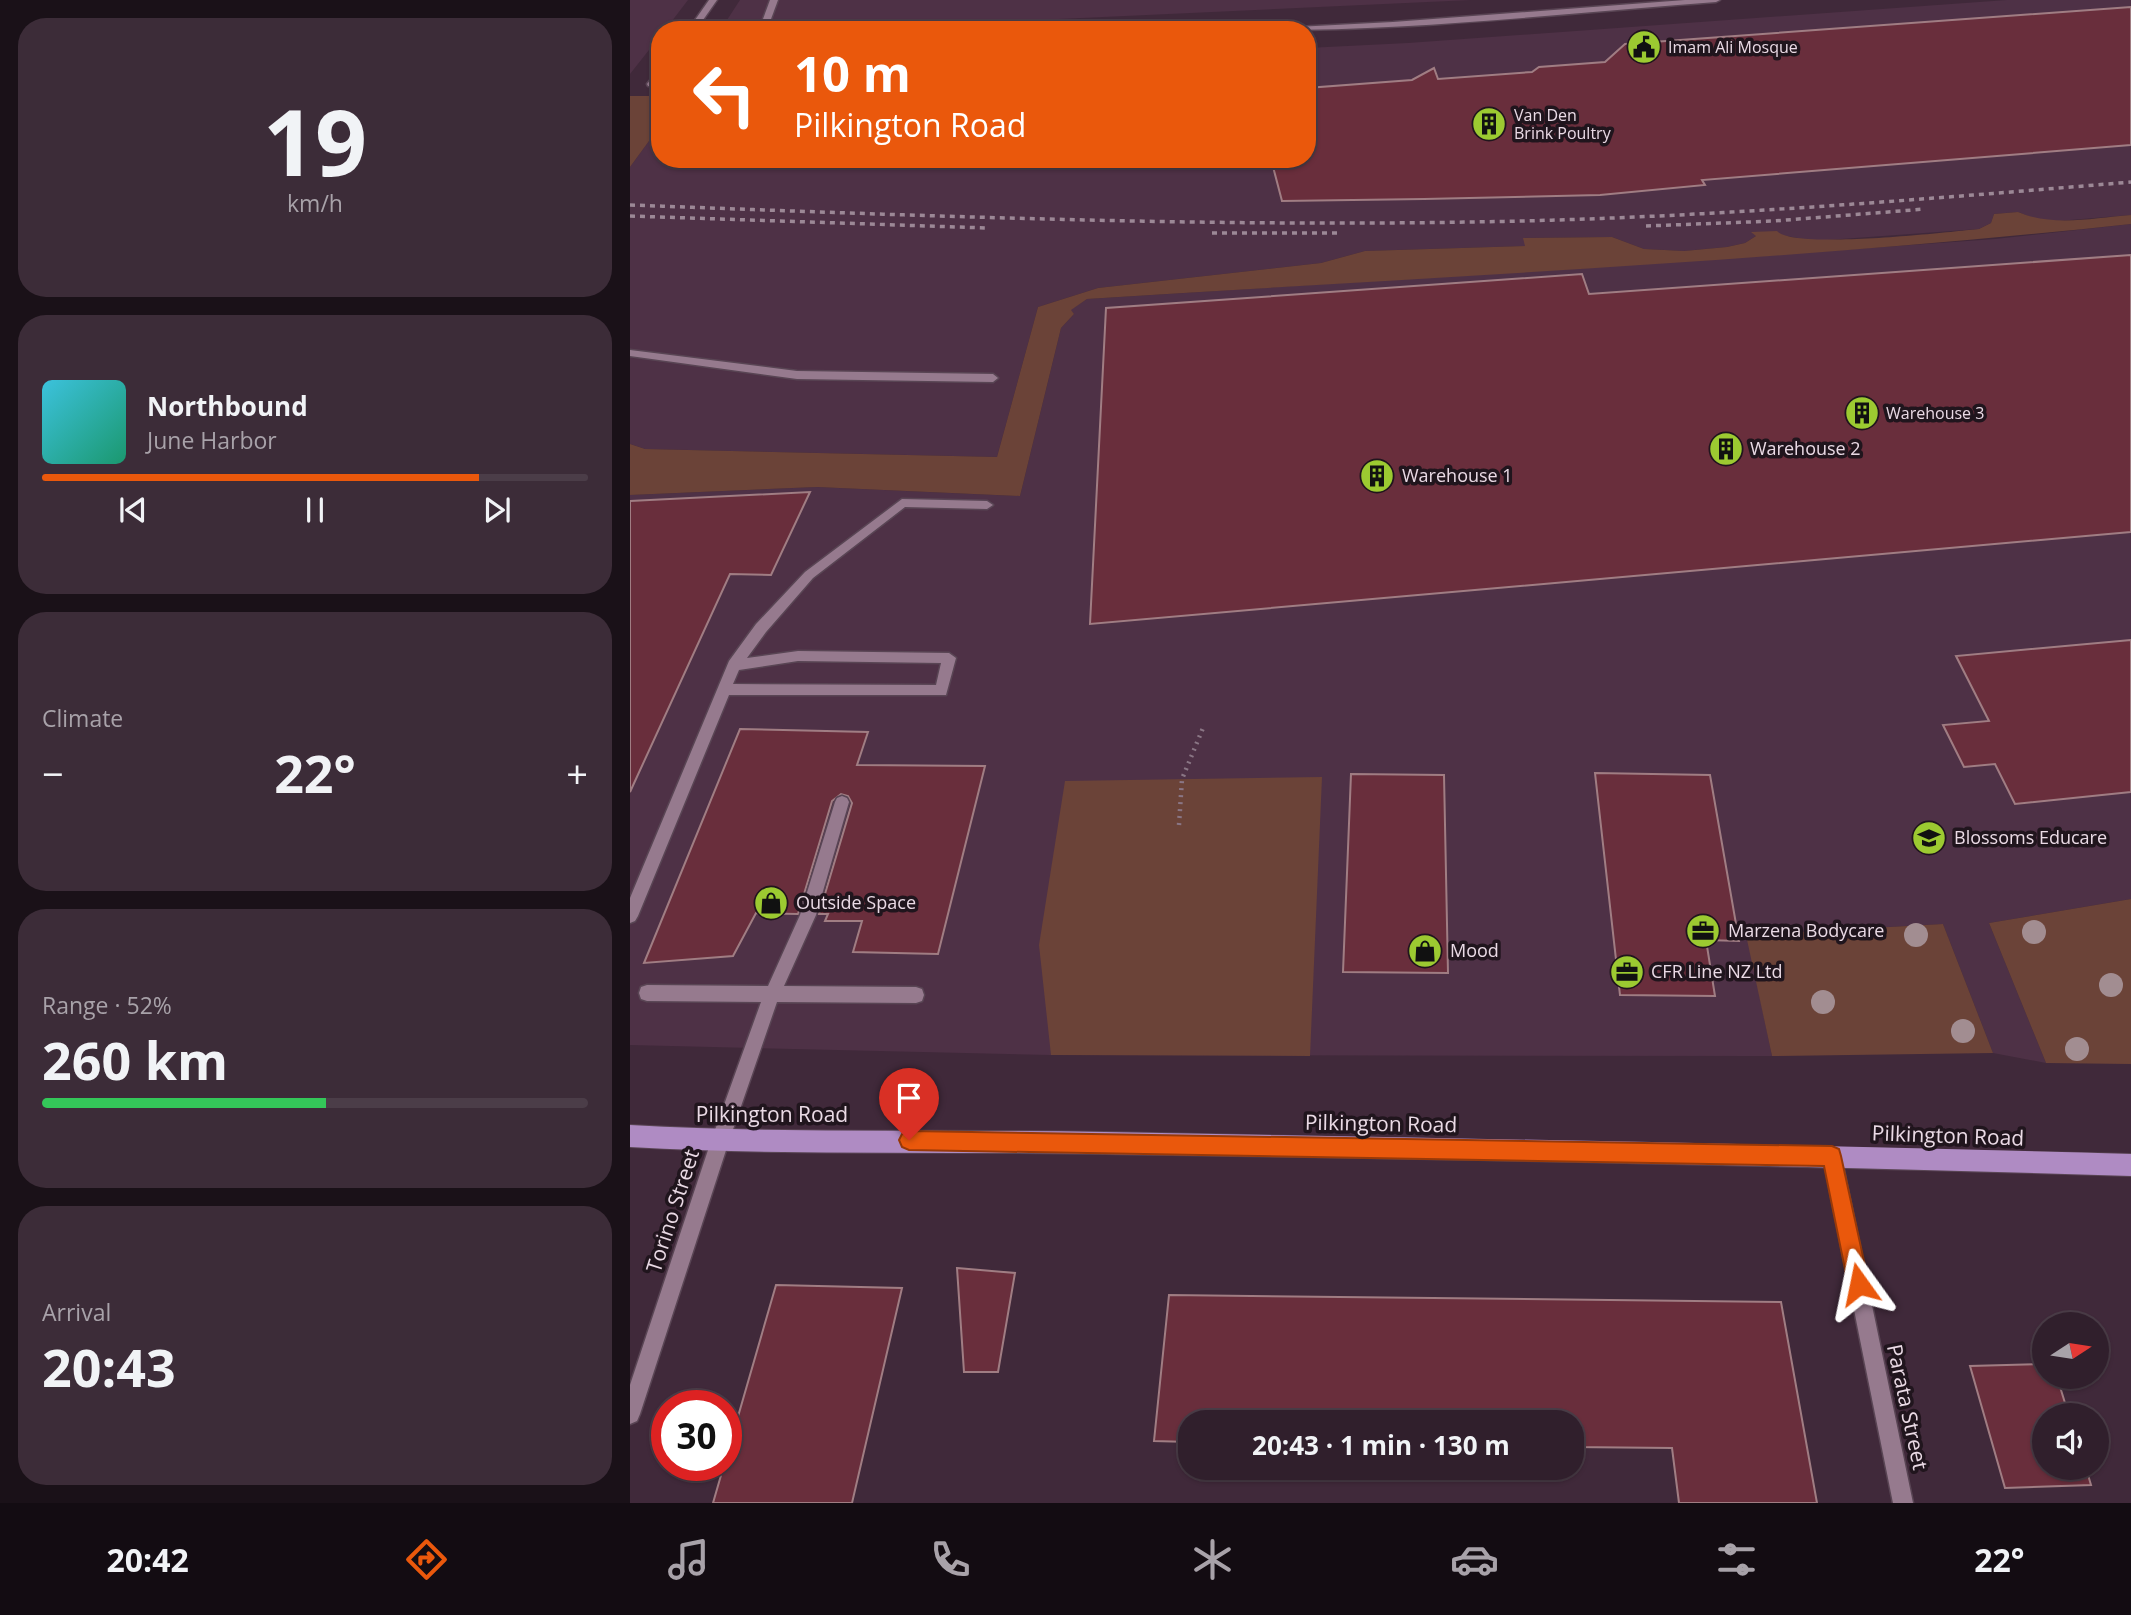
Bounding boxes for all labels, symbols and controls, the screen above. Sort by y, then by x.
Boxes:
public building icon: Imam Ali Mosque [1625,28,1663,66]
place label: Imam Ali Mosque [1668,36,1798,58]
text: 10 m [794,40,911,106]
icon: left [679,49,770,140]
text: 19 [263,79,367,203]
text: Pilkington Road [794,103,1026,146]
place label: Van Den Brink Poultry [1514,104,1612,144]
building icon: Van Den Brink Poultry [1470,105,1508,143]
text: km/h [287,187,343,219]
text: Northbound [147,388,308,424]
building icon: Warehouse 3 [1843,394,1881,432]
place label: Warehouse 3 [1886,402,1984,424]
text: June Harbor [147,424,277,456]
building icon: Warehouse 2 [1707,430,1745,468]
place label: Warehouse 2 [1750,436,1861,460]
building icon: Warehouse 1 [1358,457,1396,495]
place label: Warehouse 1 [1402,463,1513,487]
icon: previous [114,491,152,529]
icon: pause [296,491,334,529]
icon: next [478,491,516,529]
text: Climate [42,702,123,734]
text: 22° [274,737,356,808]
text: − [42,747,64,799]
text: + [566,747,588,799]
school or university icon: Blossoms Educare [1910,819,1948,857]
place label: Blossoms Educare [1954,825,2107,849]
shop icon: Outside Space [752,884,790,922]
place label: Outside Space [796,890,916,914]
office icon: Marzena Bodycare [1684,912,1722,950]
place label: Marzena Bodycare [1728,918,1884,942]
shop icon: Mood [1406,932,1444,970]
place label: Mood [1450,938,1499,962]
office icon: CFR Line NZ Ltd [1608,953,1646,991]
place label: CFR Line NZ Ltd [1651,959,1783,983]
text: Range · 52% [42,989,172,1021]
text: 260 km [42,1024,228,1095]
pin [879,1068,939,1140]
icon: arrive [890,1079,928,1117]
street label: Pilkington Road [696,1100,848,1128]
street label: Pilkington Road [1305,1108,1457,1138]
street label: Pilkington Road [1871,1118,2025,1152]
street label: Torino Street [639,1146,705,1276]
position arrow [1822,1247,1896,1321]
text: Arrival [42,1296,111,1328]
north arrow [2032,1312,2109,1390]
map controls [2032,1312,2109,1480]
text: 20:43 [42,1331,176,1402]
street label: Parata Street [1881,1341,1935,1472]
speed limit sign: 30 [651,1390,742,1481]
button: sound [2032,1403,2109,1480]
text: 20:43 · 1 min · 130 m [1252,1427,1510,1463]
icon: directions [402,1535,451,1584]
icon: music [664,1535,713,1584]
icon: phone [926,1535,975,1584]
icon: climate [1188,1535,1237,1584]
icon: car [1450,1535,1499,1584]
icon: filters [1712,1535,1761,1584]
text: 20:42 [107,1538,189,1581]
text: 22° [1974,1538,2024,1581]

